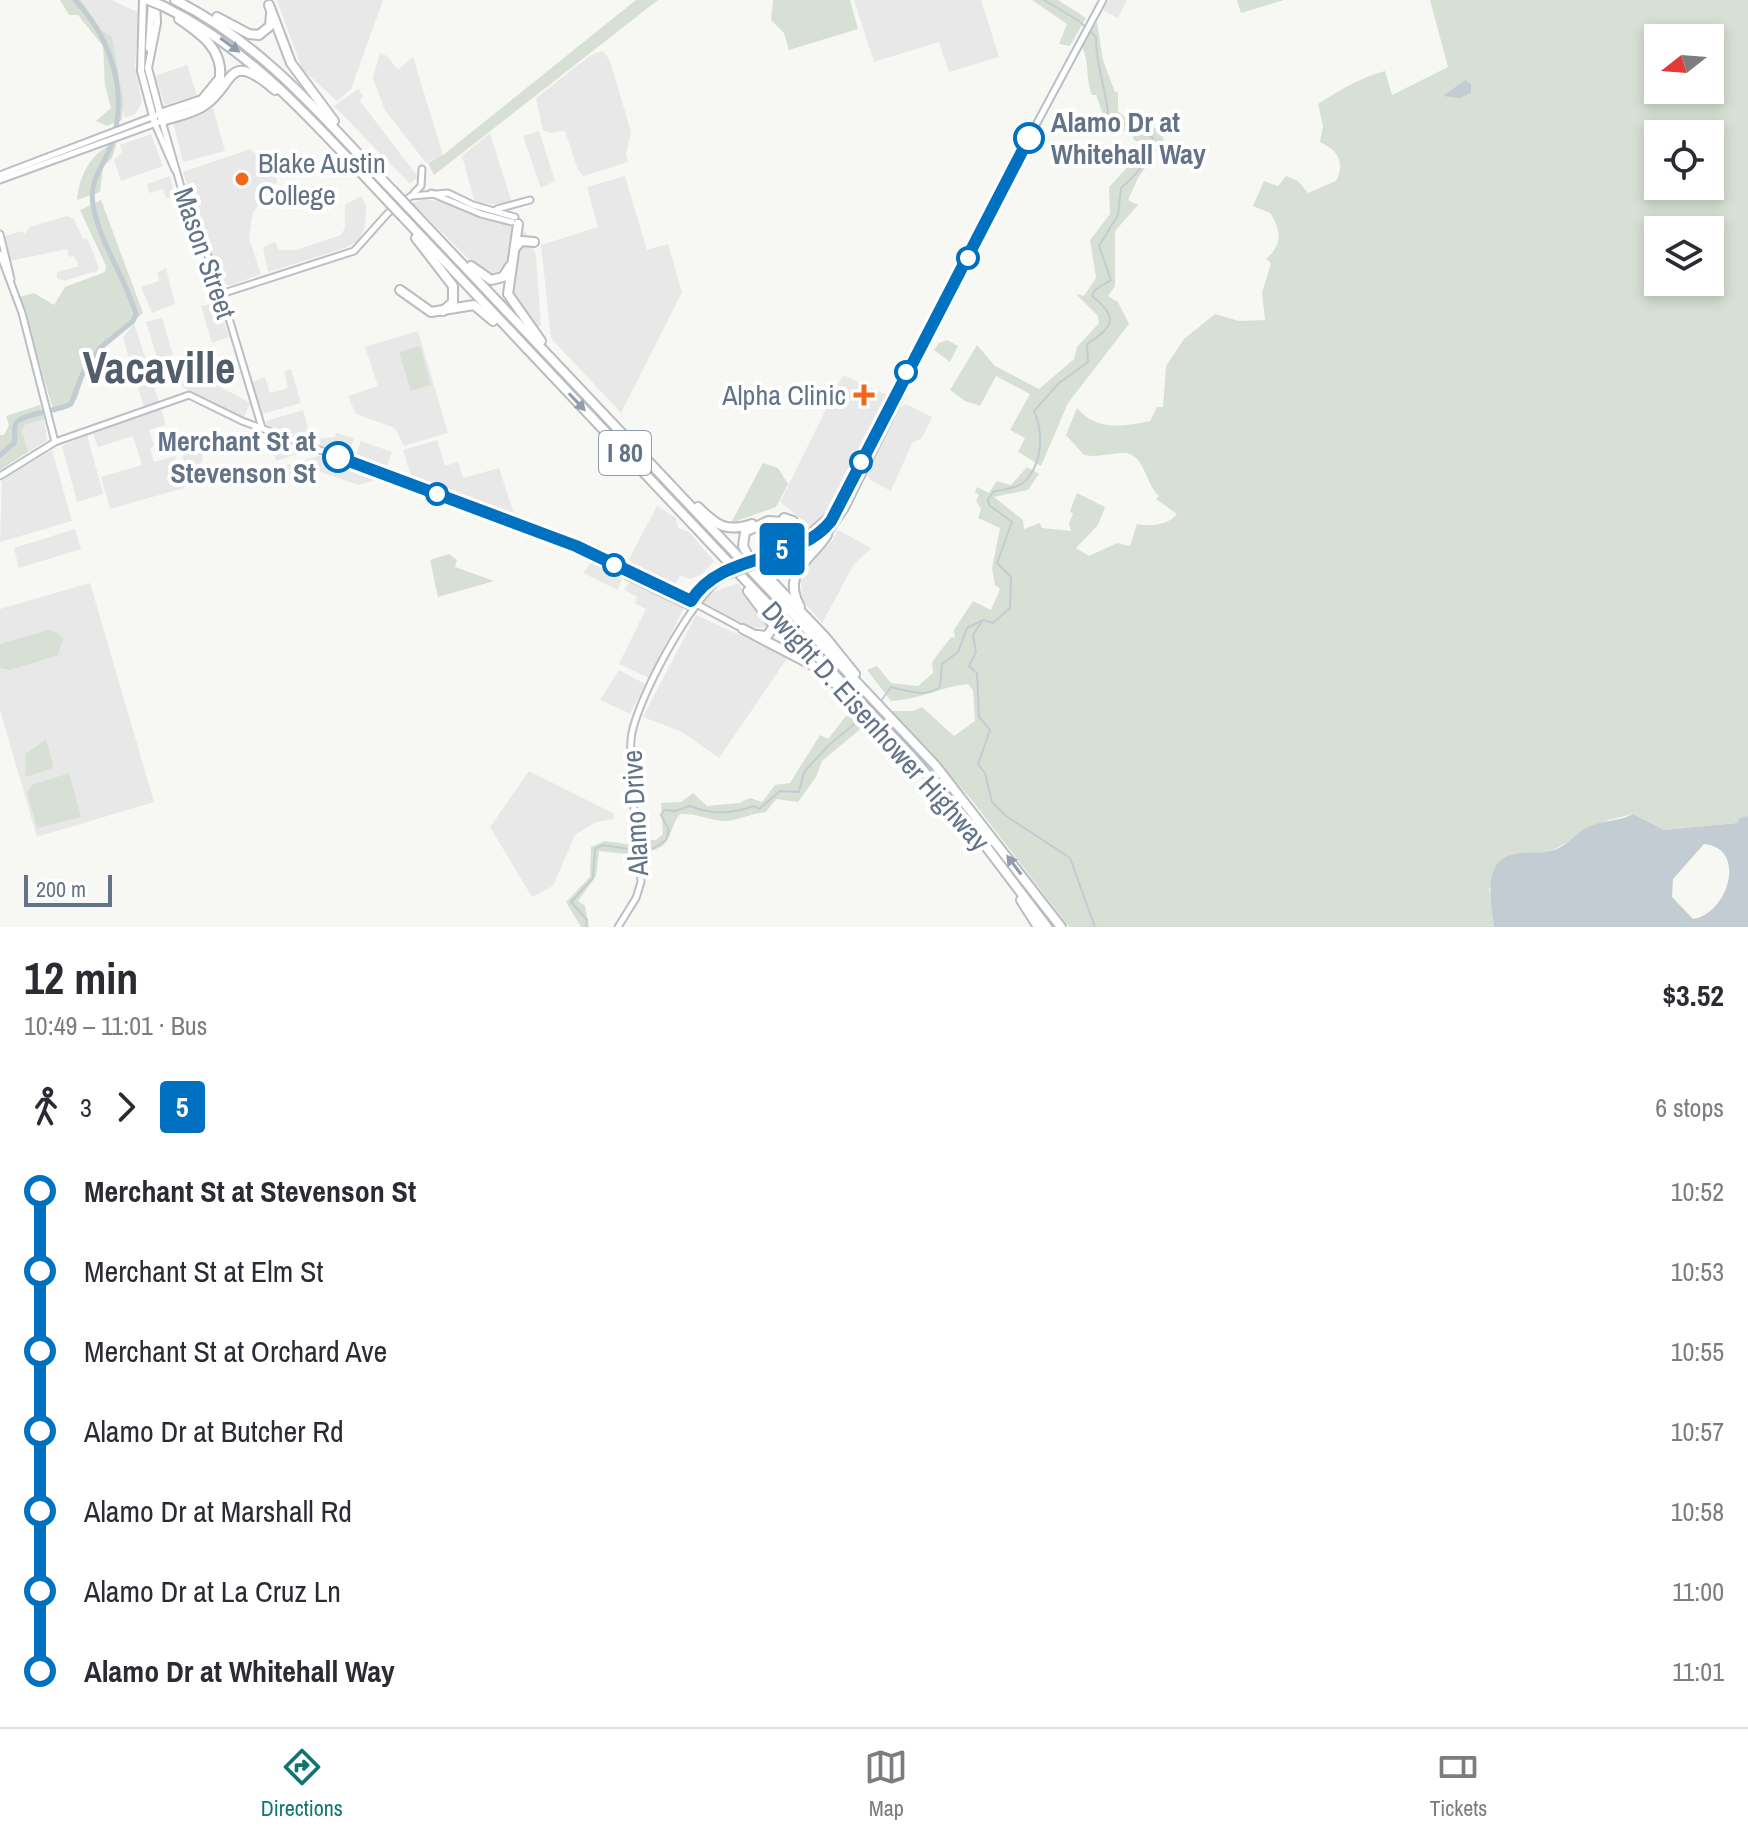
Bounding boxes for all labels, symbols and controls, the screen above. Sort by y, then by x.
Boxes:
north arrow [1644,24,1724,104]
map controls [1644,24,1724,296]
one-way arrow [219,37,240,52]
place label: Alamo Dr at Whitehall Way [1051,103,1206,173]
button: locate [1644,120,1724,200]
marker: Alamo Dr at Whitehall Way [1014,123,1044,153]
place label: Blake Austin College [258,144,386,214]
marker: Blake Austin College [233,170,251,188]
street label: Mason Street [165,182,245,324]
button: layers [1644,216,1724,296]
unlabelled marker [957,247,979,269]
district label: Vacaville [83,337,235,397]
unlabelled marker [895,361,917,383]
place label: Alpha Clinic [721,376,846,414]
marker: Alpha Clinic [853,384,875,406]
one-way arrow [567,392,586,411]
place label: Merchant St at Stevenson St [158,422,316,492]
road number: I 80 [599,431,651,475]
marker: Merchant St at Stevenson St [323,442,353,472]
unlabelled marker [850,451,872,473]
unlabelled marker [426,483,448,505]
line badge: 5 [756,523,808,575]
text: 5 [776,530,788,568]
unlabelled marker [603,554,625,576]
street label: Dwight D. Eisenhower Highway [753,593,999,860]
street label: Alamo Drive [613,749,657,878]
one-way arrow [1007,854,1022,875]
scale bar [24,871,112,907]
text: 200 m [36,874,86,904]
text: 12 min [24,948,138,1008]
text: $3.52 [1662,975,1724,1015]
text: 10:49 – 11:01 · Bus [24,1008,207,1043]
icon: walk [24,1085,68,1129]
icon: forward [104,1085,148,1129]
text: 5 [176,1088,189,1126]
text: 3 [80,1090,92,1125]
text: 6 stops [1655,1090,1724,1125]
text: Merchant St at Stevenson St [84,1171,416,1211]
text: 10:52 [1671,1174,1724,1209]
text: Merchant St at Elm St [84,1251,323,1291]
text: 10:53 [1671,1254,1724,1289]
text: Merchant St at Orchard Ave [84,1331,387,1371]
text: 10:55 [1671,1334,1724,1369]
text: Alamo Dr at Butcher Rd [84,1411,344,1451]
text: 10:57 [1671,1414,1724,1449]
text: Alamo Dr at Marshall Rd [84,1491,352,1531]
text: 10:58 [1671,1494,1724,1529]
text: Alamo Dr at La Cruz Ln [84,1571,341,1611]
text: 11:00 [1672,1574,1724,1609]
text: Alamo Dr at Whitehall Way [84,1651,395,1691]
text: 11:01 [1672,1654,1724,1689]
tab: Directions [261,1745,343,1823]
tab: Map [864,1745,908,1823]
tab: Tickets [1430,1745,1487,1823]

